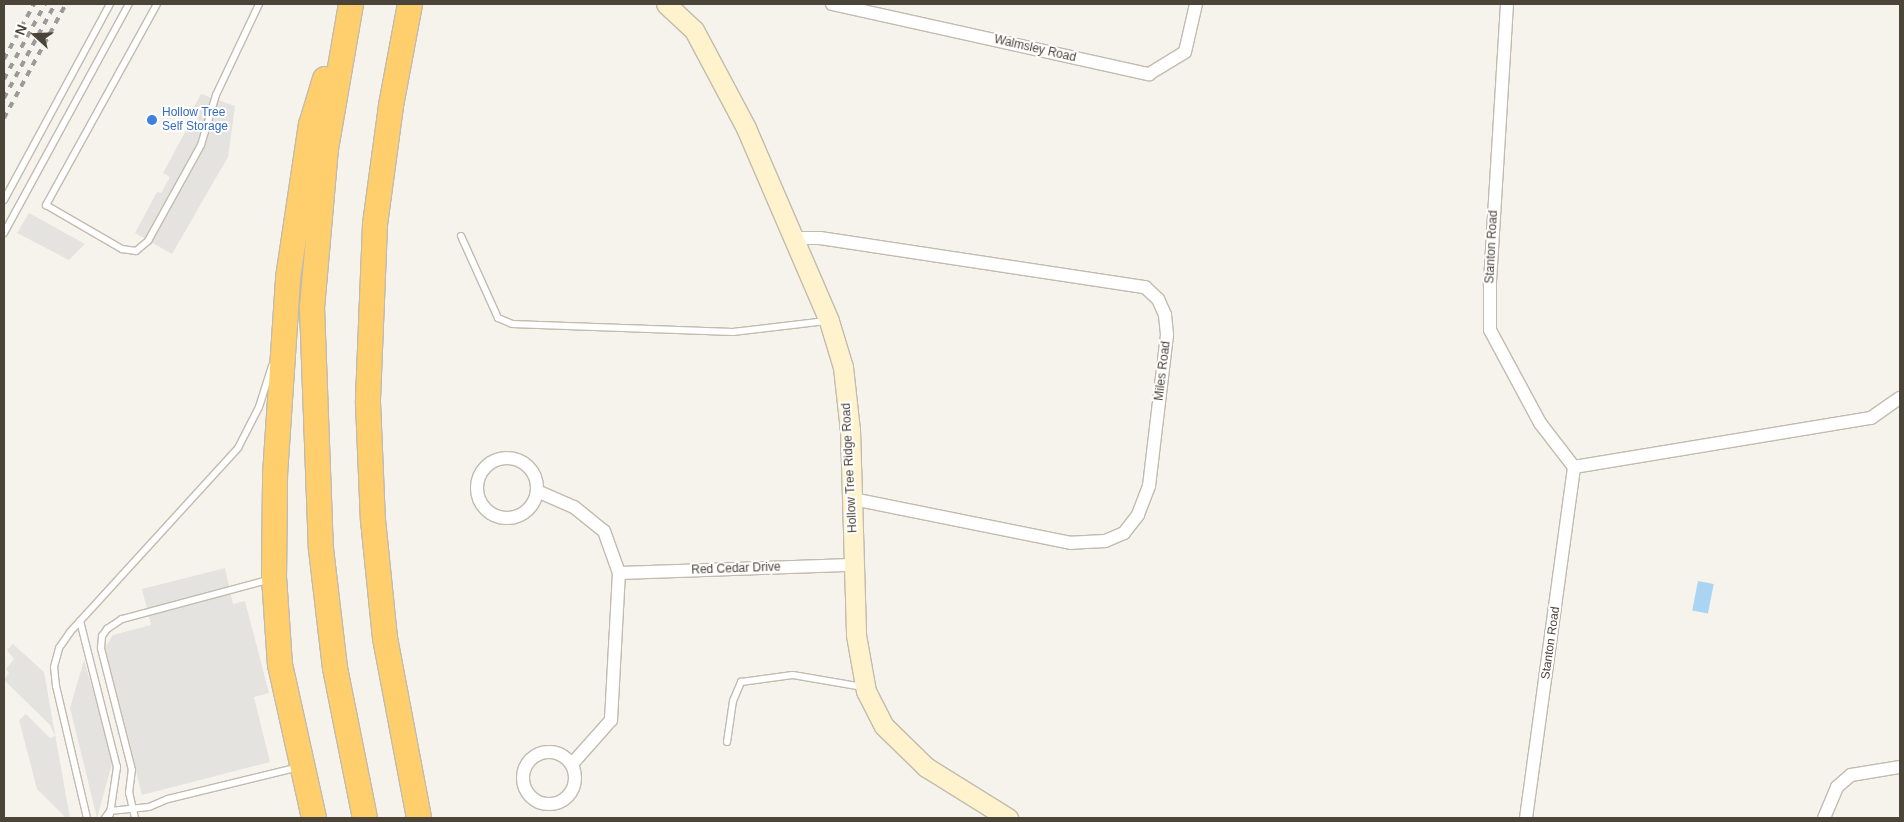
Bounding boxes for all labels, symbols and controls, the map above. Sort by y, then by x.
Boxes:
north arrow [10,10,60,60]
text: N [12,22,30,37]
street label: Walmsley Road [993,33,1077,65]
place label: Hollow Tree Self Storage [162,106,228,134]
marker: Hollow Tree Self Storage [146,114,158,126]
street label: Stanton Road [1483,210,1501,284]
street label: Miles Road [1152,340,1174,402]
street label: Hollow Tree Ridge Road [839,403,861,533]
street label: Red Cedar Drive [691,560,781,578]
street label: Stanton Road [1539,606,1563,680]

